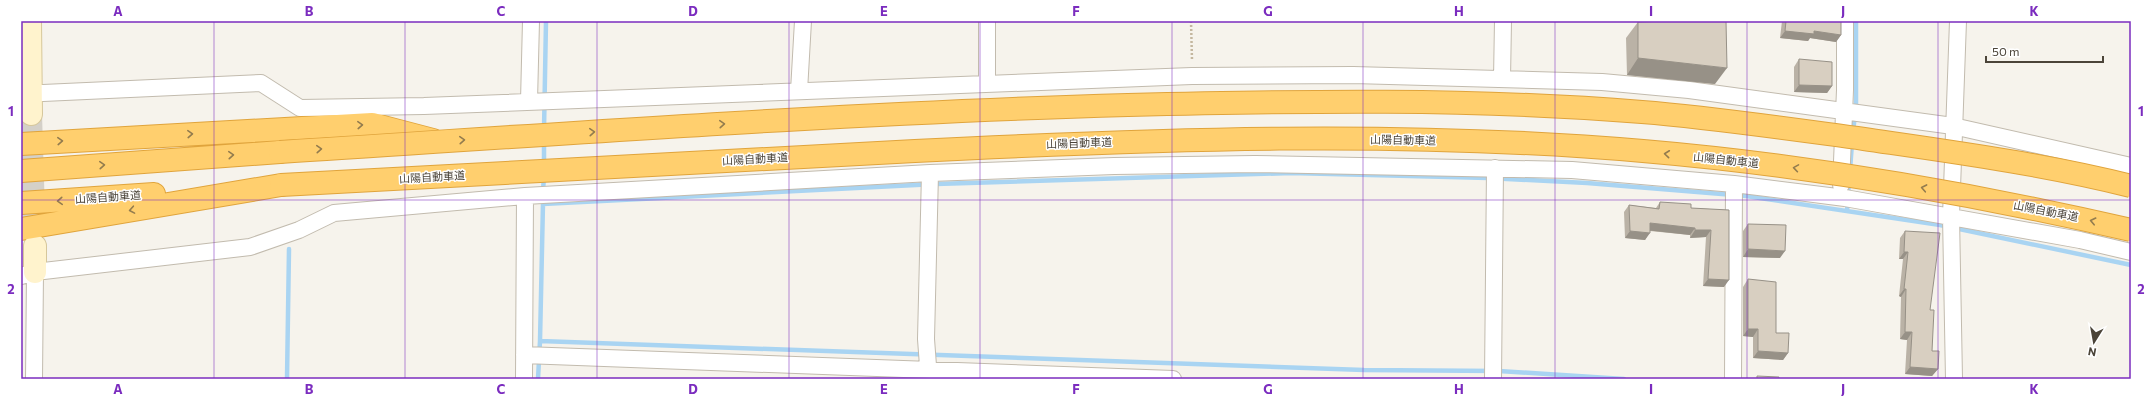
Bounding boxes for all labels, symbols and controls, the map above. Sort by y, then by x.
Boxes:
text: A [113,3,123,19]
text: B [305,3,314,19]
text: C [497,3,506,19]
text: D [688,3,698,19]
text: E [880,3,888,19]
text: F [1072,3,1080,19]
text: G [1263,3,1273,19]
text: H [1454,3,1464,19]
text: I [1649,3,1653,19]
text: J [1841,3,1845,19]
text: K [2029,3,2039,19]
scale bar [1986,38,2103,64]
text: 50 m [1992,44,2020,58]
text: 1 [8,103,14,119]
text: 1 [2138,103,2144,119]
one-way arrow [719,120,725,129]
one-way arrow [357,121,363,129]
one-way arrow [589,128,595,137]
one-way arrow [187,130,193,138]
street label: 山陽自動車道 [1370,132,1436,147]
street label: 山陽自動車道 [1046,135,1112,150]
one-way arrow [459,136,465,145]
one-way arrow [57,137,63,146]
one-way arrow [316,145,322,154]
one-way arrow [1664,149,1670,158]
street label: 山陽自動車道 [722,150,788,167]
street label: 山陽自動車道 [1693,150,1760,169]
one-way arrow [228,151,234,160]
one-way arrow [99,161,105,170]
one-way arrow [1793,164,1799,173]
street label: 山陽自動車道 [399,168,465,185]
one-way arrow [1921,184,1927,192]
street label: 山陽自動車道 [75,188,141,205]
one-way arrow [57,196,63,205]
street label: 山陽自動車道 [2012,198,2080,223]
one-way arrow [129,206,135,214]
one-way arrow [2090,217,2096,225]
text: 2 [7,281,15,297]
text: 2 [2137,281,2145,297]
north arrow [2074,322,2114,362]
text: N [2087,345,2097,359]
text: A [113,381,123,397]
text: B [305,381,314,397]
text: C [497,381,506,397]
text: D [688,381,698,397]
text: E [880,381,888,397]
text: F [1072,381,1080,397]
text: G [1263,381,1273,397]
text: H [1454,381,1464,397]
text: I [1649,381,1653,397]
text: J [1841,381,1845,397]
text: K [2029,381,2039,397]

